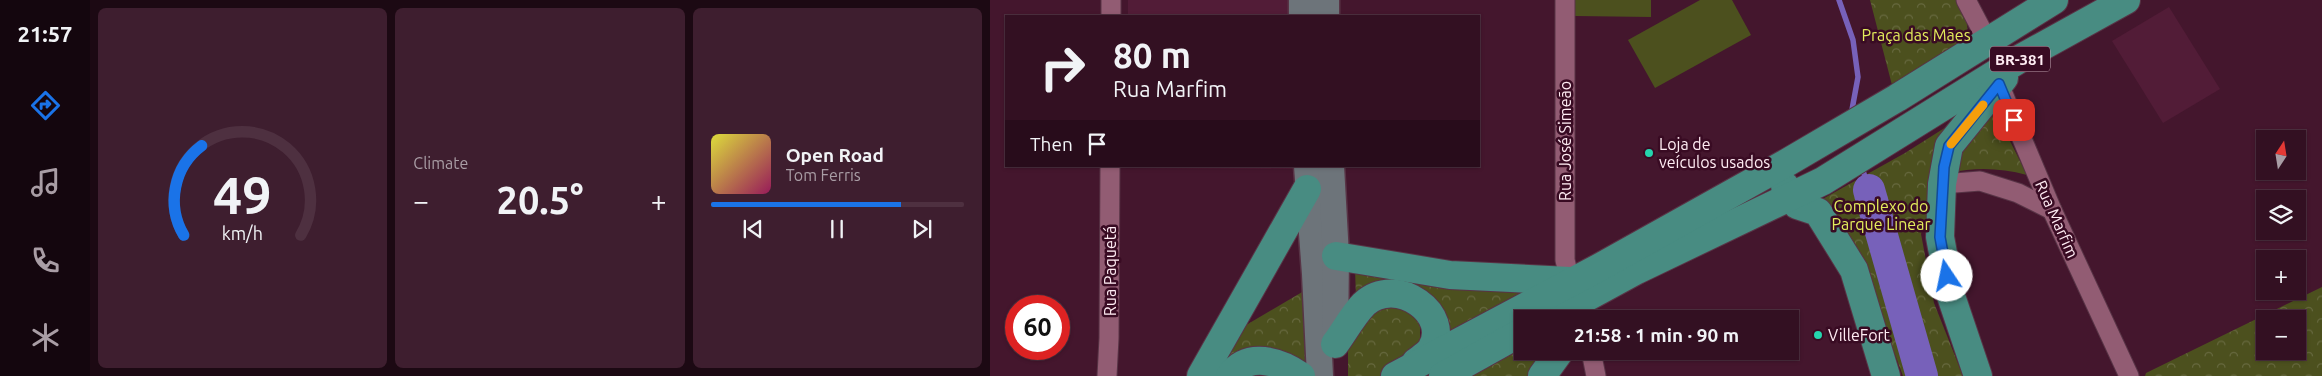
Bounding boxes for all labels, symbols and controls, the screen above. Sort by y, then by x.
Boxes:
text: 21:57 [17,21,73,46]
park label: Praça das Mães [1861,26,1971,44]
icon: right [1030,35,1095,100]
text: 80 m [1113,35,1191,75]
road number: BR-381 [1990,46,2050,72]
text: Rua Marfim [1113,76,1227,101]
street label: Rua José Simeão [1556,81,1574,201]
icon: directions [28,88,63,123]
pin [1993,99,2035,141]
icon: arrive [2000,106,2028,134]
icon: arrive [1083,130,1111,158]
north arrow [2256,130,2306,180]
map controls [2256,130,2306,360]
text: Then [1030,133,1073,155]
place label: Loja de veículos usados [1659,135,1770,171]
text: Open Road [786,144,884,166]
marker: Loja de veículos usados [1643,147,1655,159]
text: Climate [413,154,468,172]
icon: music [28,165,63,200]
text: 49 [213,166,272,224]
text: Tom Ferris [786,166,861,184]
street label: Rua Marfim [2032,177,2082,261]
text: 20.5° [496,179,584,221]
text: − [413,185,429,216]
text: + [651,185,667,216]
button: layers [2256,190,2306,240]
park label: Complexo do Parque Linear [1832,197,1930,233]
icon: previous [739,215,767,243]
icon: pause [823,215,851,243]
icon: next [908,215,936,243]
text: km/h [222,223,263,243]
street label: Rua Paquetá [1101,226,1119,316]
icon: phone [28,243,63,278]
position arrow [1920,249,1972,301]
button: + [2256,250,2306,300]
speed limit sign: 60 [1005,295,1070,360]
button: − [2256,310,2306,360]
icon: climate [28,320,63,355]
text: 21:58 · 1 min · 90 m [1574,324,1739,346]
place label: VilleFort [1828,326,1891,344]
marker: VilleFort [1812,329,1824,341]

